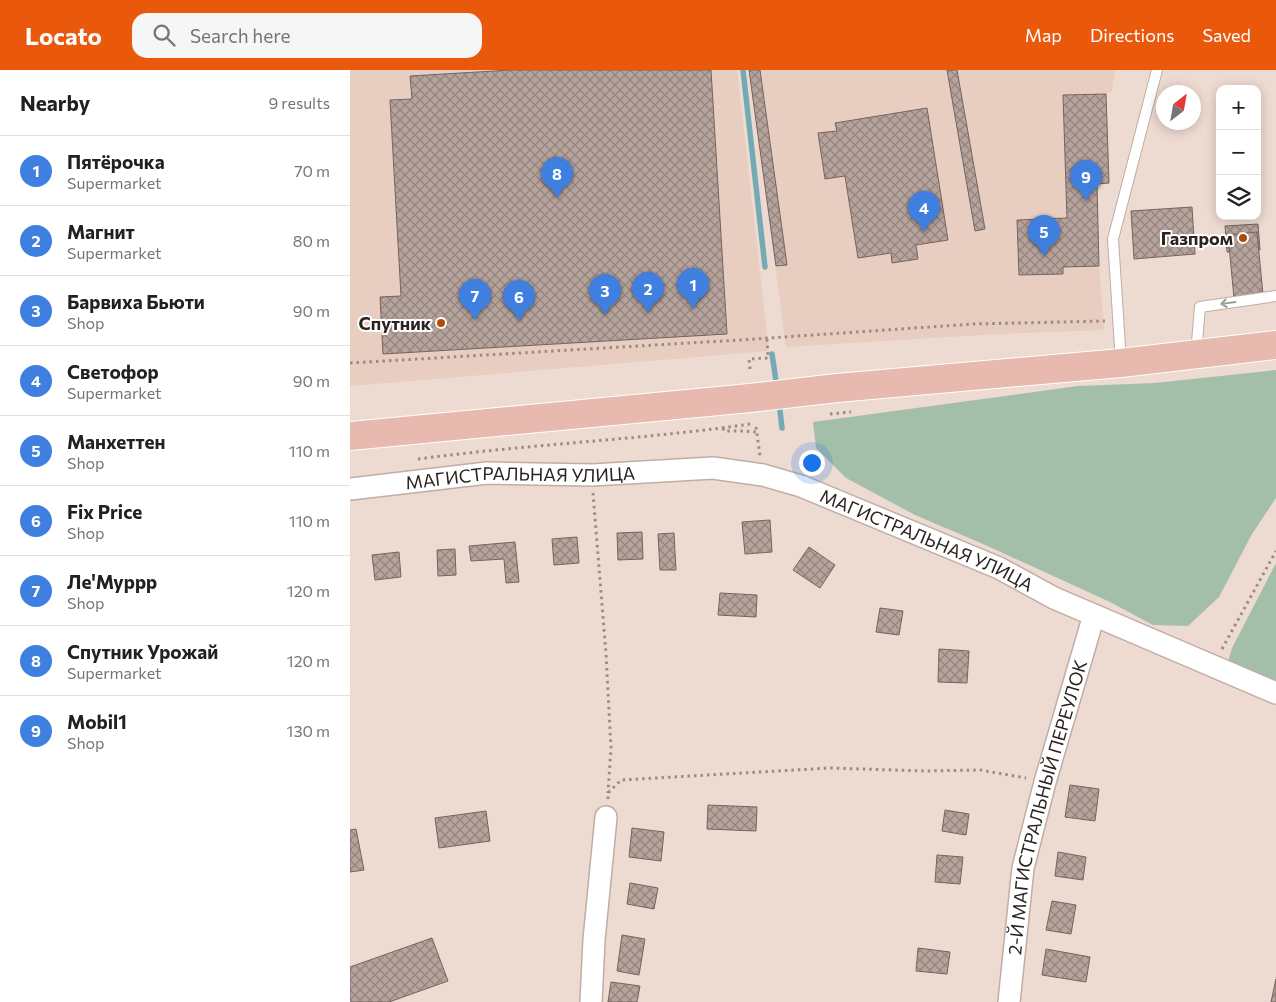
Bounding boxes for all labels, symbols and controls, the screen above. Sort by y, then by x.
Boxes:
search box [132,13,482,58]
text: Locato [25,21,102,50]
icon: search [150,21,178,49]
text: Search here [190,24,290,47]
text: Map [1025,24,1062,46]
text: Directions [1090,24,1174,46]
text: Saved [1202,24,1251,46]
north arrow [1156,85,1201,130]
map controls [1216,85,1261,220]
button: + [1216,85,1261,130]
text: Nearby [20,90,90,115]
text: 9 results [269,93,330,112]
button: − [1216,130,1261,175]
text: Пятёрочка [67,150,165,173]
pin: 8 [541,157,573,198]
pin: 9 [1070,160,1102,201]
text: 1 [32,161,40,180]
text: 70 m [294,161,330,180]
text: Supermarket [67,173,162,192]
button: layers [1216,175,1261,220]
pin: 4 [908,191,940,232]
pin: 5 [1028,215,1060,256]
text: Магнит [67,220,135,243]
place label: Газпром [1161,227,1233,249]
text: 2 [31,231,41,250]
text: 80 m [293,231,330,250]
marker: Газпром [1237,232,1249,244]
text: Supermarket [67,243,162,262]
pin: 1 [677,268,709,309]
pin: 2 [632,272,664,313]
pin: 3 [589,274,621,315]
pin: 7 [459,279,491,320]
pin: 6 [503,280,535,321]
text: Барвиха Бьюти [67,290,205,313]
one-way arrow [1220,298,1236,308]
text: 3 [31,301,41,320]
text: 90 m [293,301,330,320]
place label: Спутник [359,312,432,334]
text: Shop [67,313,105,332]
marker: Спутник [435,317,447,329]
text: Светофор [67,360,159,383]
text: 4 [31,371,41,390]
text: 90 m [293,371,330,390]
text: Supermarket [67,383,162,402]
text: Манхеттен [67,430,166,453]
text: 5 [31,441,41,460]
text: 110 m [289,441,330,460]
your location [799,450,825,476]
text: Shop [67,453,105,472]
street label: МАГИСТРАЛЬНАЯ УЛИЦА [404,462,636,493]
street label: МАГИСТРАЛЬНАЯ УЛИЦА [817,484,1037,596]
text: Fix Price [67,500,142,523]
text: 6 [31,511,41,530]
text: 110 m [289,511,330,530]
text: Shop [67,523,105,542]
text: Ле'Муррр [67,570,157,593]
text: 7 [32,581,40,600]
text: 120 m [287,581,330,600]
text: Shop [67,593,105,612]
text: Спутник Урожай [67,640,218,663]
text: 8 [31,651,41,670]
text: 120 m [287,651,330,670]
street label: 2-Й МАГИСТРАЛЬНЫЙ ПЕРЕУЛОК [1003,657,1091,956]
text: Supermarket [67,663,162,682]
text: Mobil1 [67,710,127,733]
text: 9 [31,721,41,740]
text: 130 m [287,721,330,740]
text: Shop [67,733,105,752]

